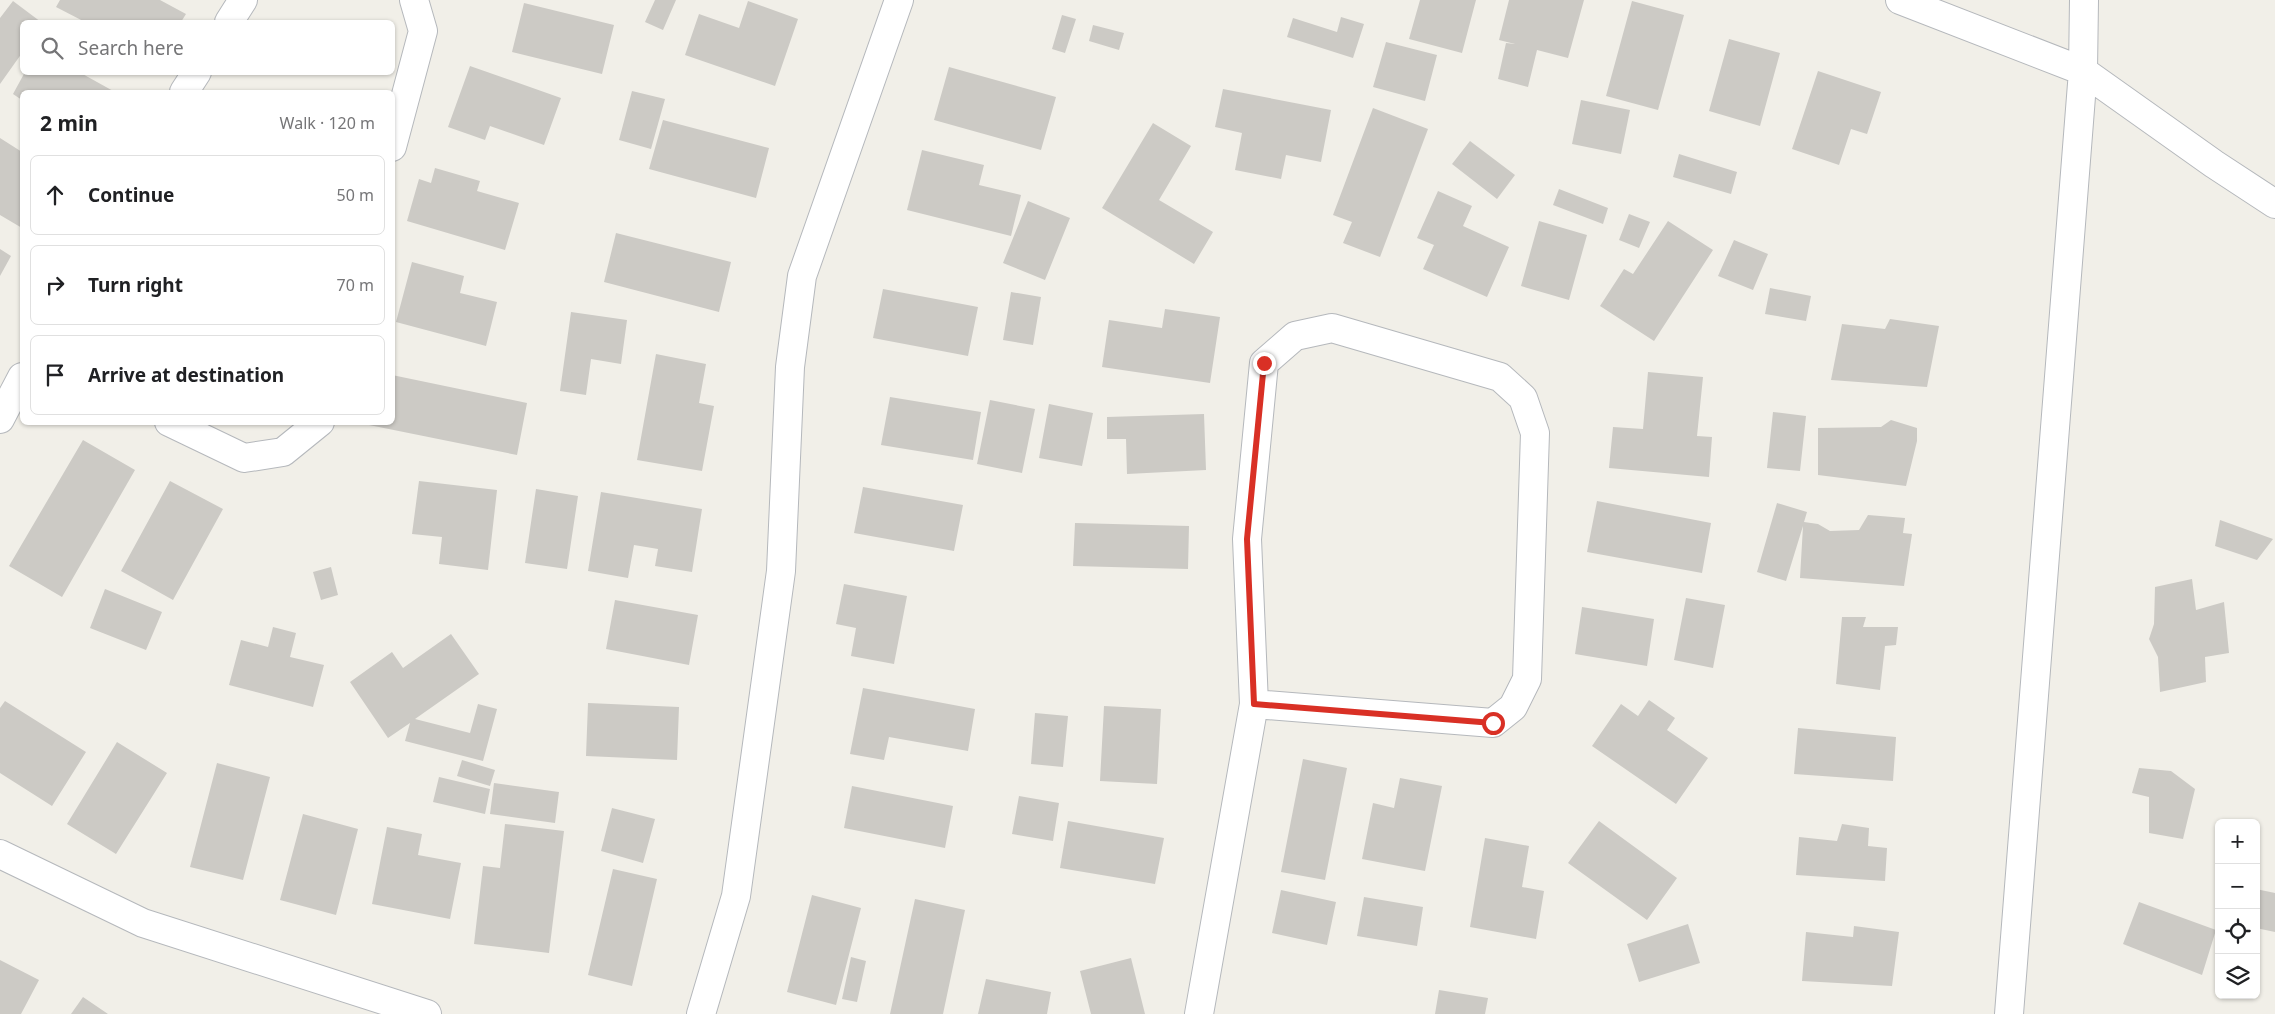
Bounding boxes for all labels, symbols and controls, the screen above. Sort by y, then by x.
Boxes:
search box [20,20,395,75]
icon: search [38,34,66,62]
text: Search here [78,35,184,61]
text: 2 min [40,109,98,137]
text: Walk · 120 m [280,112,375,134]
icon: ahead [41,181,69,209]
text: Continue [88,182,174,208]
text: 50 m [337,184,374,206]
icon: right [41,271,69,299]
text: Turn right [88,272,183,298]
text: 70 m [337,274,374,296]
route end [1253,352,1276,375]
icon: arrive [41,361,69,389]
text: Arrive at destination [88,362,284,388]
route start [1482,712,1505,735]
map controls [2215,819,2260,999]
button: + [2215,819,2260,864]
button: − [2215,864,2260,909]
button: locate [2215,909,2260,954]
button: layers [2215,954,2260,999]

